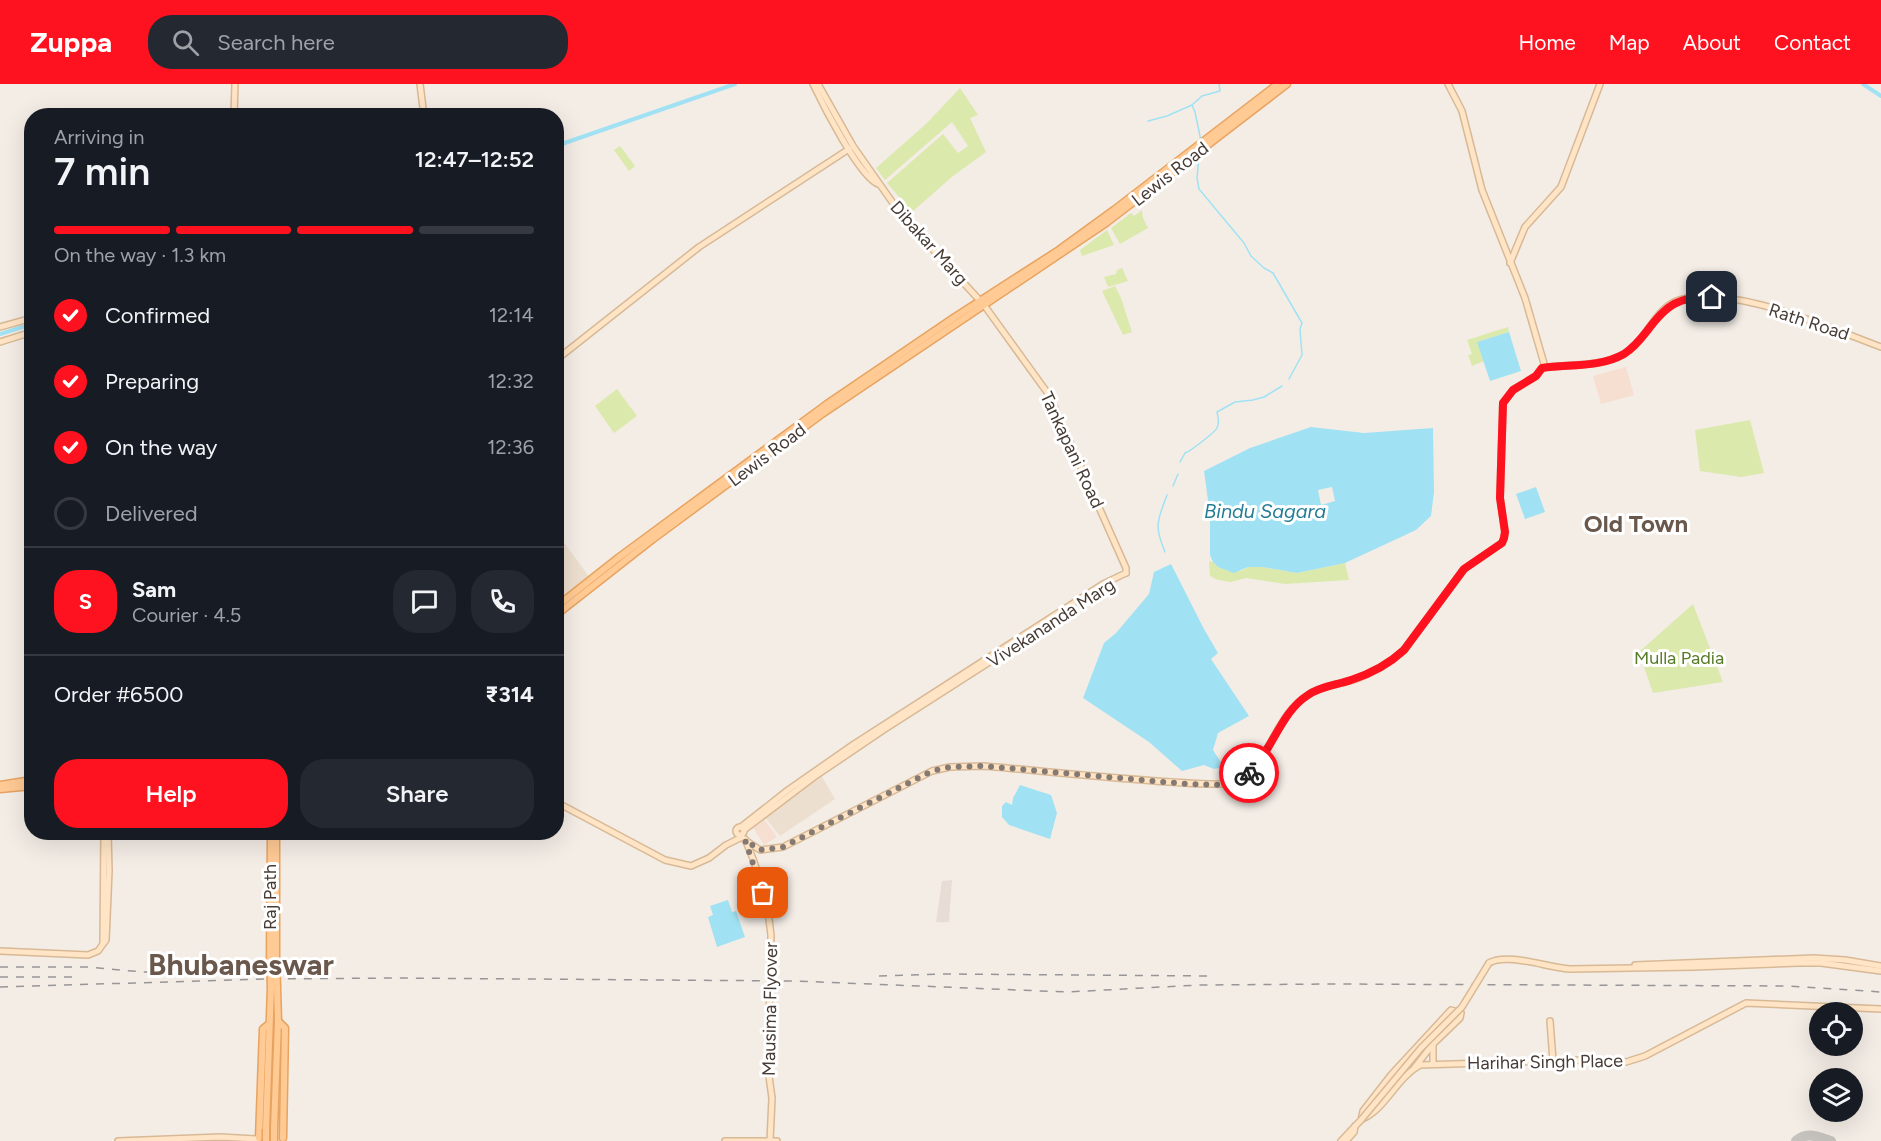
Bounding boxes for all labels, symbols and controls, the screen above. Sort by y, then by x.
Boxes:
search box [148,15,568,69]
text: Zuppa [30,25,112,59]
icon: search [169,26,202,59]
text: Search here [217,29,335,56]
text: Home [1519,30,1576,55]
text: Map [1609,30,1650,55]
text: About [1683,30,1741,55]
text: Contact [1774,30,1851,55]
text: Arriving in [54,125,144,149]
street label: Lewis Road [1127,137,1213,211]
text: 12:47–12:52 [415,146,534,173]
text: 7 min [54,148,150,195]
street label: Dibakar Marg [885,196,973,290]
text: On the way · 1.3 km [54,243,226,267]
pin [1686,271,1737,322]
icon: home [1695,280,1728,313]
icon: check [54,299,87,332]
street label: Rath Road [1766,299,1852,345]
text: Confirmed [105,302,210,329]
text: 12:14 [489,303,534,327]
icon: check [54,365,87,398]
text: Preparing [105,368,199,395]
text: 12:32 [487,369,534,393]
street label: Tankapani Road [1035,388,1109,512]
street label: Lewis Road [724,419,810,491]
icon: check [54,431,87,464]
text: On the way [105,434,217,461]
text: 12:36 [487,435,534,459]
water label: Bindu Sagara [1204,499,1326,523]
text: Delivered [105,500,198,527]
district label: Old Town [1584,509,1688,538]
button: chat [393,570,456,633]
button: phone [471,570,534,633]
street label: Vivekananda Marg [983,574,1119,672]
text: Sam [132,576,176,603]
text: S [79,588,92,615]
text: Courier · 4.5 [132,603,241,627]
park label: Mulla Padia [1634,647,1724,669]
text: Order #6500 [54,681,183,708]
text: ₹314 [485,681,534,708]
courier [1219,743,1279,803]
icon: bike [1233,757,1266,790]
button: Help [54,759,288,828]
button: Share [300,759,534,828]
street label: Raj Path [259,864,281,930]
pin [737,867,788,918]
icon: bag [746,876,779,909]
street label: Mausima Flyover [758,942,782,1076]
district label: Bhubaneswar [148,946,334,983]
map controls [1809,1002,1863,1122]
button: locate [1809,1002,1863,1056]
street label: Harihar Singh Place [1467,1050,1623,1074]
button: layers [1809,1068,1863,1122]

